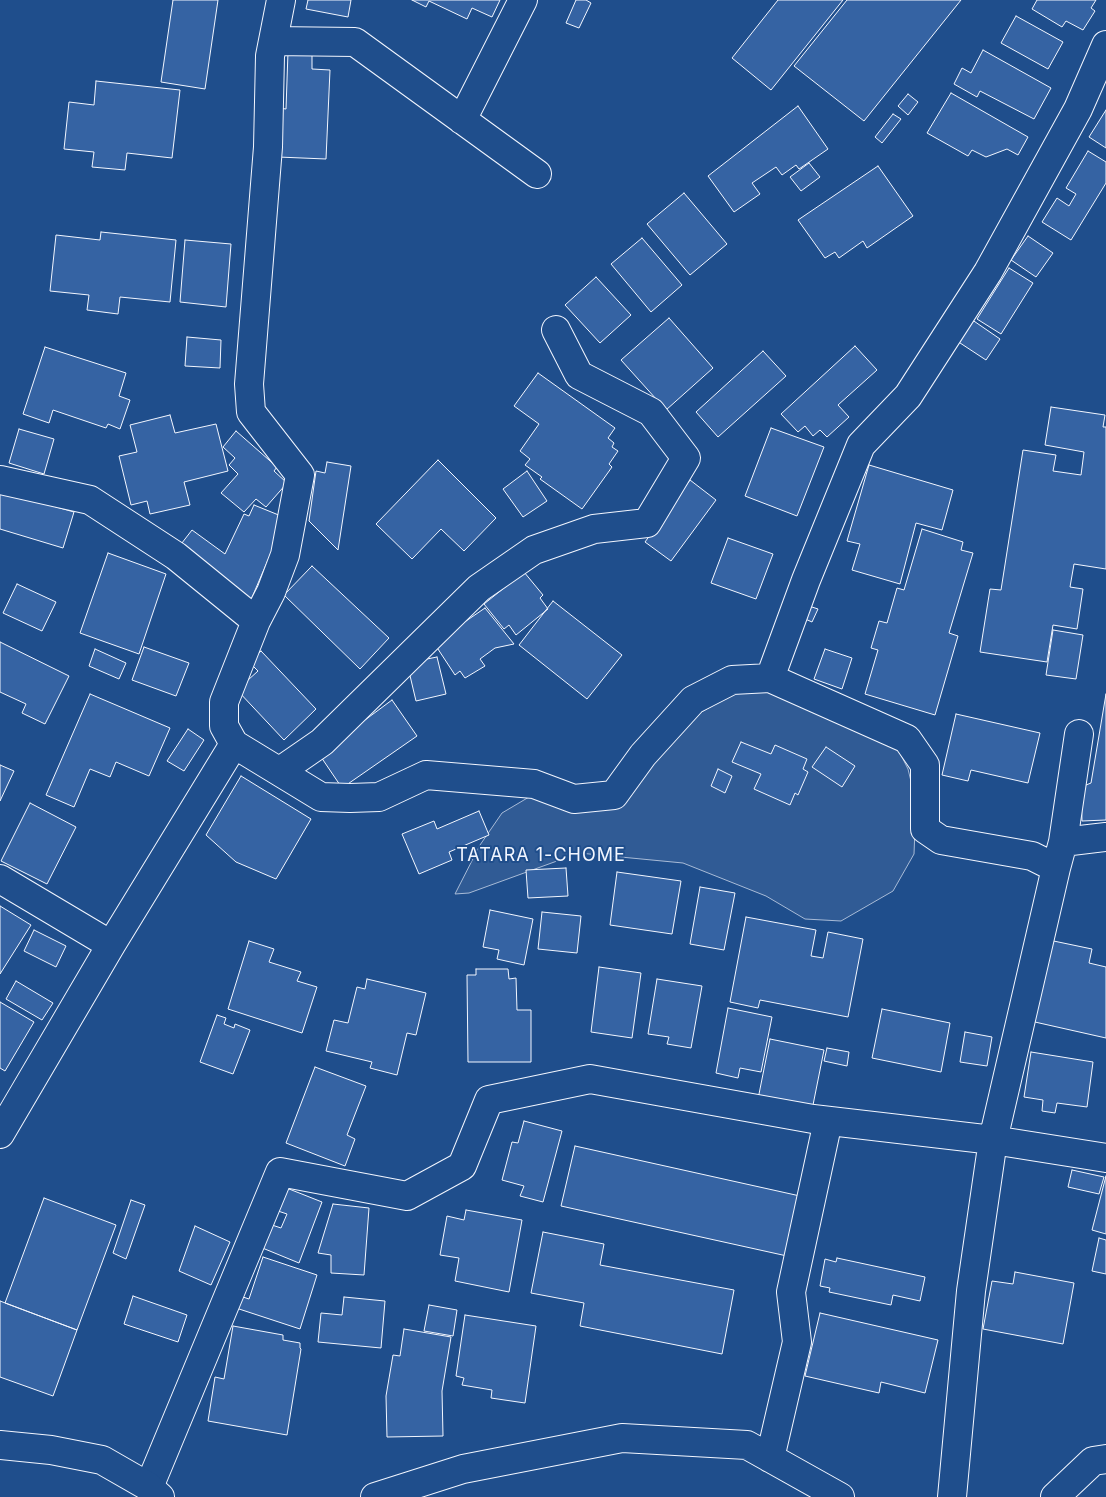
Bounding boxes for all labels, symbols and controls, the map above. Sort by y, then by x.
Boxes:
district label: TATARA 1-CHOME [454,845,628,867]

